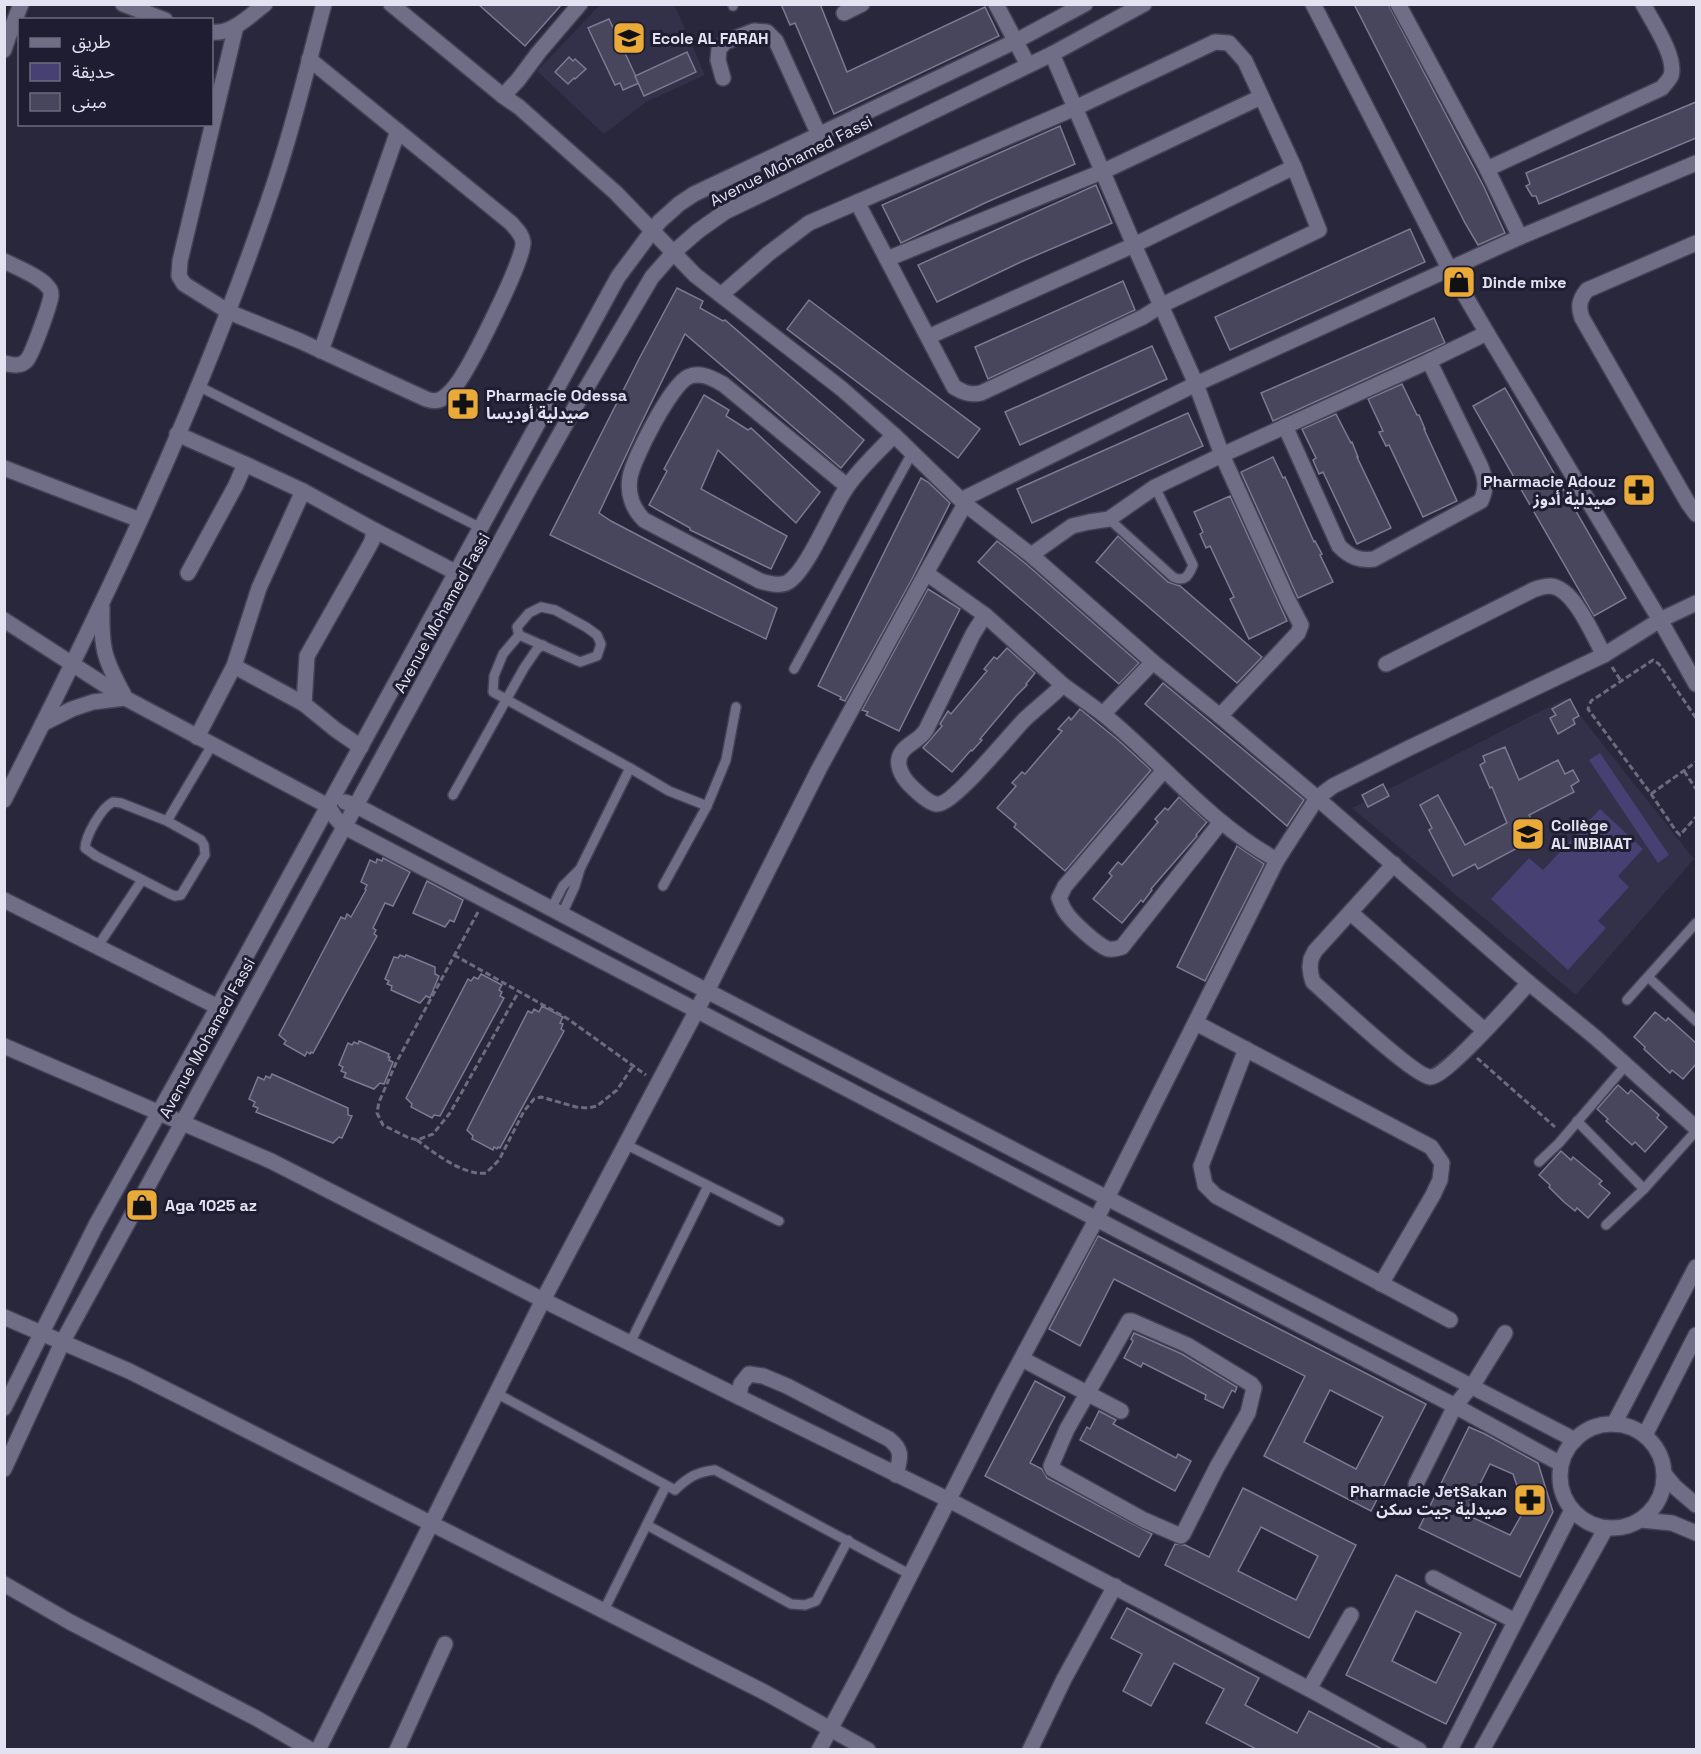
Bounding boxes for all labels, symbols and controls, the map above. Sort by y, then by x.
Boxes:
legend [18,18,213,126]
school or university icon: Ecole AL FARAH [611,20,647,56]
place label: Ecole AL FARAH [652,28,769,49]
text: طريق [72,30,111,53]
text: حديقة [72,60,115,83]
text: مبنى [72,90,107,113]
street label: Avenue Mohamed Fassi [706,111,876,211]
shop icon: Dinde mixe [1441,264,1477,300]
place label: Dinde mixe [1482,272,1566,293]
place label: Pharmacie Odessa صيدلية أوديسا [486,385,627,424]
pharmacy icon: Pharmacie Odessa صيدلية أوديسا [445,386,481,422]
place label: Pharmacie Adouz صيدلية أدوز [1483,471,1616,510]
pharmacy icon: Pharmacie Adouz صيدلية أدوز [1621,472,1657,508]
street label: Avenue Mohamed Fassi [389,529,495,697]
place label: Collège AL INBIAAT [1551,815,1632,854]
school or university icon: Collège AL INBIAAT [1510,816,1546,852]
street label: Avenue Mohamed Fassi [154,954,260,1122]
shop icon: Aga 1025 az [124,1187,160,1223]
place label: Aga 1025 az [165,1195,257,1216]
place label: Pharmacie JetSakan صيدلية جيت سكن [1350,1481,1507,1520]
pharmacy icon: Pharmacie JetSakan صيدلية جيت سكن [1512,1482,1548,1518]

